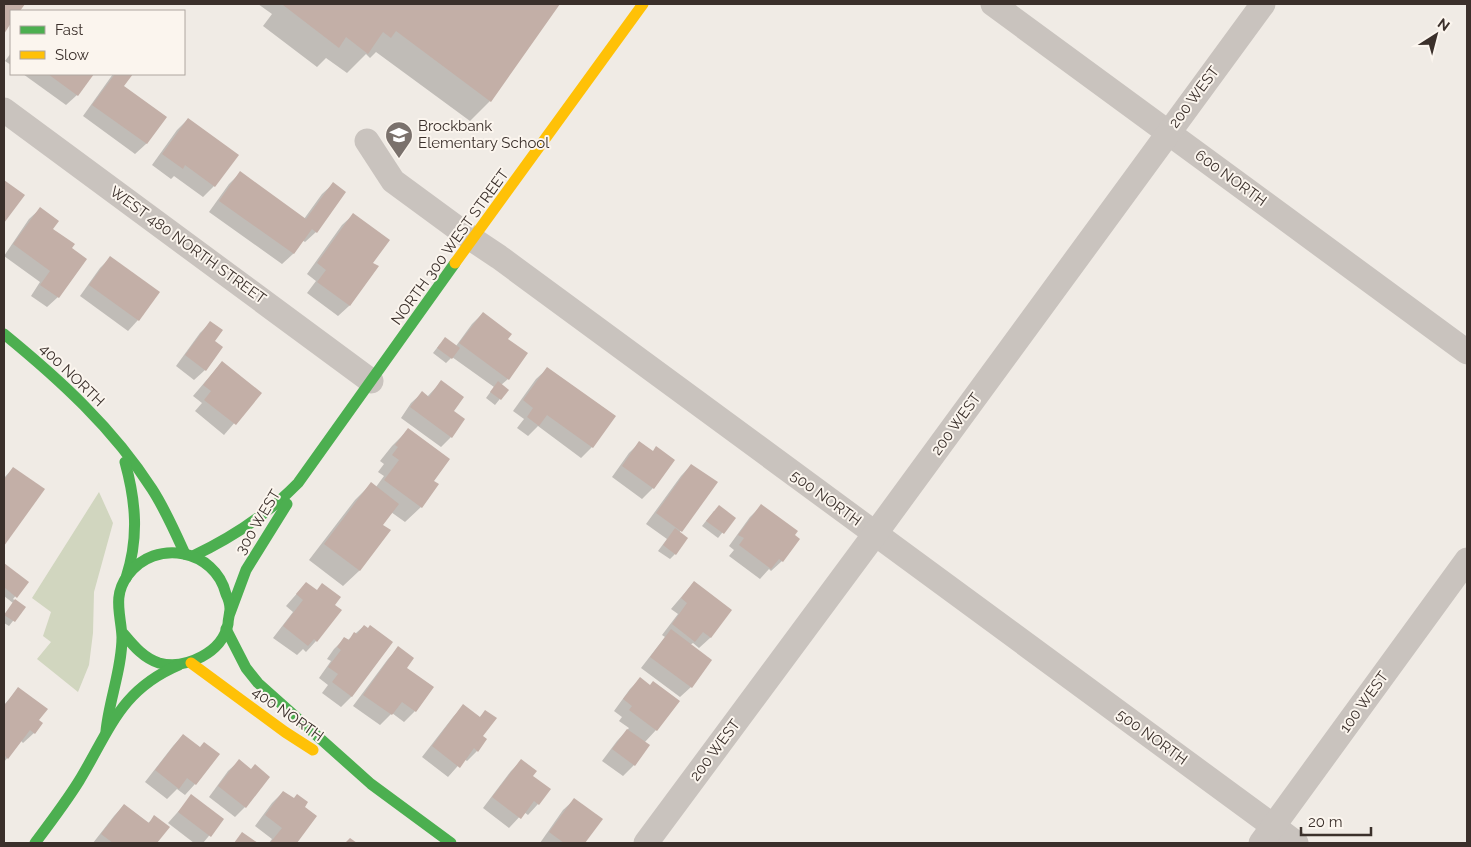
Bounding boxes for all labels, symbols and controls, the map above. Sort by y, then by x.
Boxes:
legend [10,10,185,75]
north arrow [1411,10,1461,60]
text: N [1435,15,1453,34]
text: Fast [55,21,83,39]
text: Slow [55,46,89,64]
street label: 200 WEST [1165,63,1223,131]
place label: Brockbank Elementary School [418,117,550,152]
school or university icon: Brockbank Elementary School [384,120,414,159]
street label: 600 NORTH [1192,146,1270,210]
street label: NORTH 300 WEST STREET [387,166,513,328]
street label: WEST 480 NORTH STREET [106,182,270,308]
street label: 400 NORTH [36,340,108,410]
street label: 200 WEST [927,389,985,459]
street label: 500 NORTH [787,466,865,530]
street label: 300 WEST [232,486,284,558]
street label: 100 WEST [1336,668,1392,736]
street label: 400 NORTH [249,683,327,745]
street label: 500 NORTH [1113,705,1191,769]
street label: 200 WEST [686,716,744,784]
scale bar [1301,804,1371,836]
text: 20 m [1308,813,1343,831]

